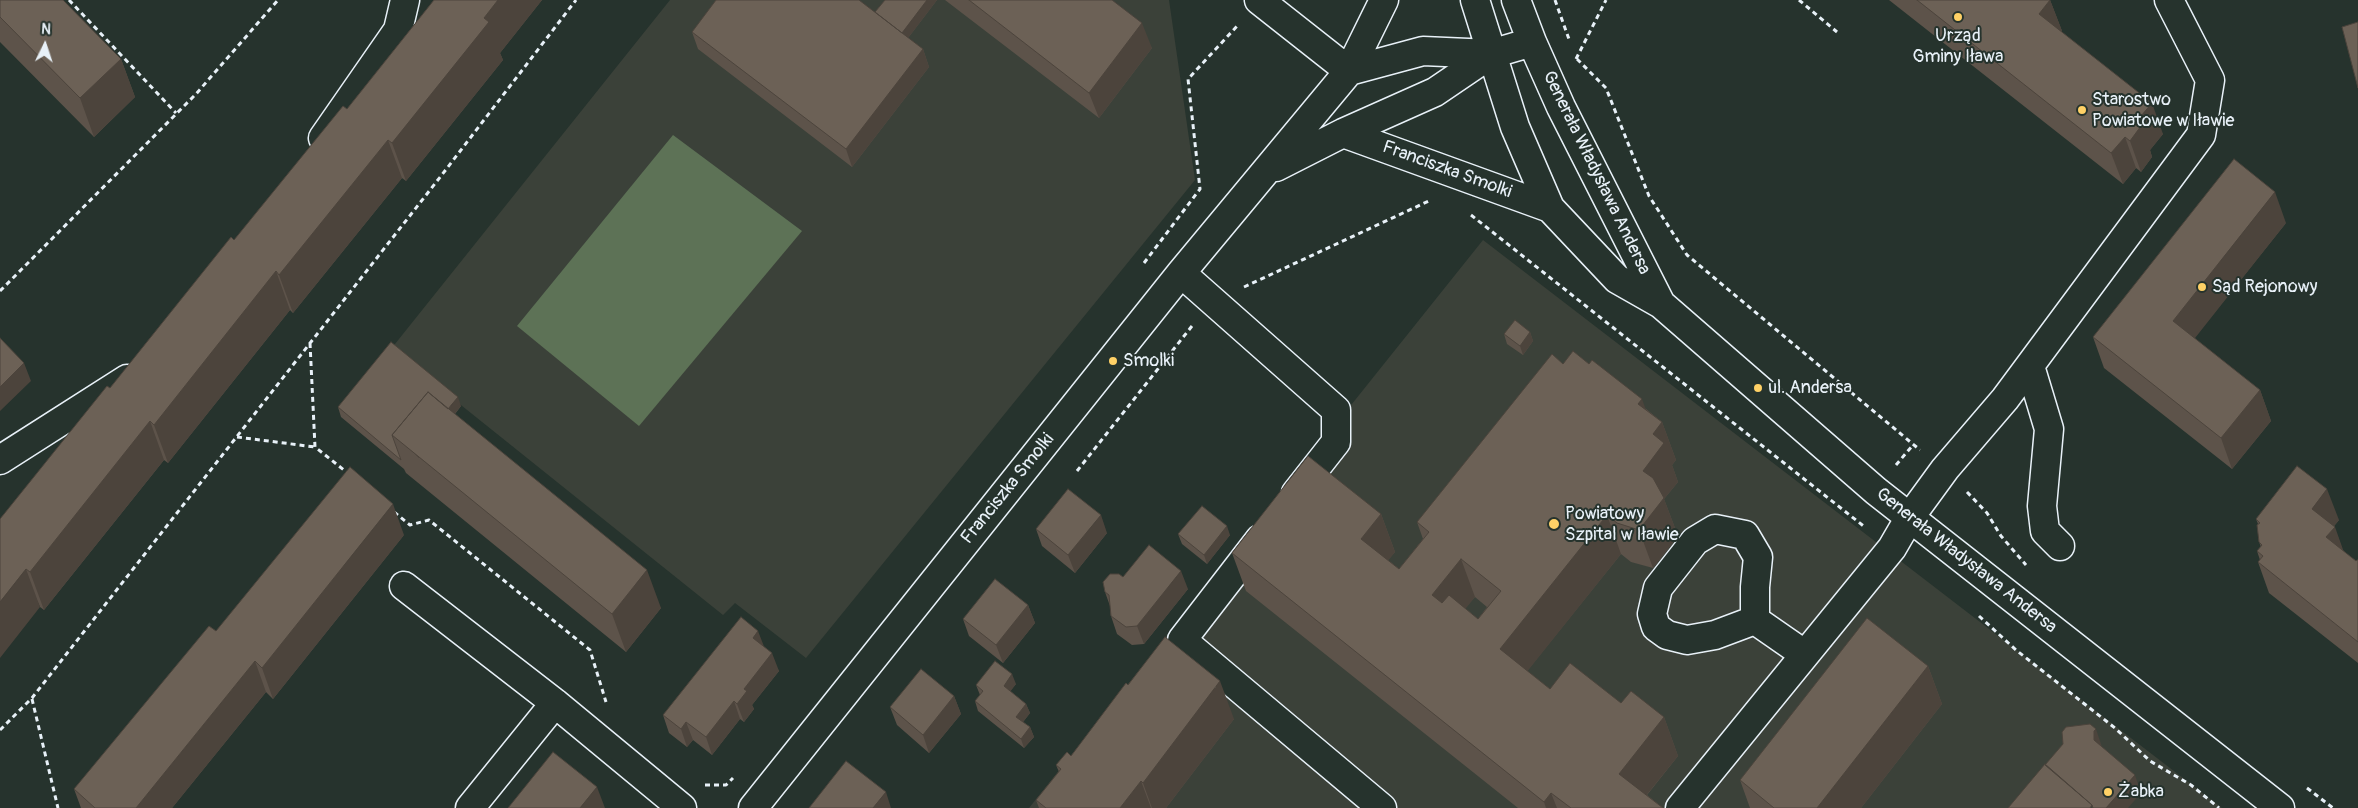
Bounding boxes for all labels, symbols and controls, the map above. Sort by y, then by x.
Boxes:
marker: Urząd Gminy Iława [1952,11,1964,23]
north arrow [20,20,70,70]
text: N [41,21,51,38]
place label: Urząd Gminy Iława [1913,25,2003,68]
street label: Generała Władysława Andersa [1537,68,1655,278]
place label: Starostwo Powiatowe w Iławie [2092,89,2234,132]
marker: Starostwo Powiatowe w Iławie [2076,104,2088,116]
street label: Franciszka Smolki [1379,137,1515,203]
place label: Sąd Rejonowy [2212,276,2317,298]
marker: Sąd Rejonowy [2196,281,2208,293]
place label: Smolki [1123,350,1174,372]
marker: Smolki [1107,355,1119,367]
place label: ul. Andersa [1768,377,1852,399]
marker: ul. Andersa [1752,382,1764,394]
street label: Franciszka Smolki [957,429,1059,549]
street label: Generała Władysława Andersa [1871,484,2061,638]
place label: Powiatowy Szpital w Iławie [1565,503,1679,546]
marker: Powiatowy Szpital w Iławie [1547,517,1561,531]
place label: Żabka [2118,781,2164,803]
marker: Żabka [2102,786,2114,798]

